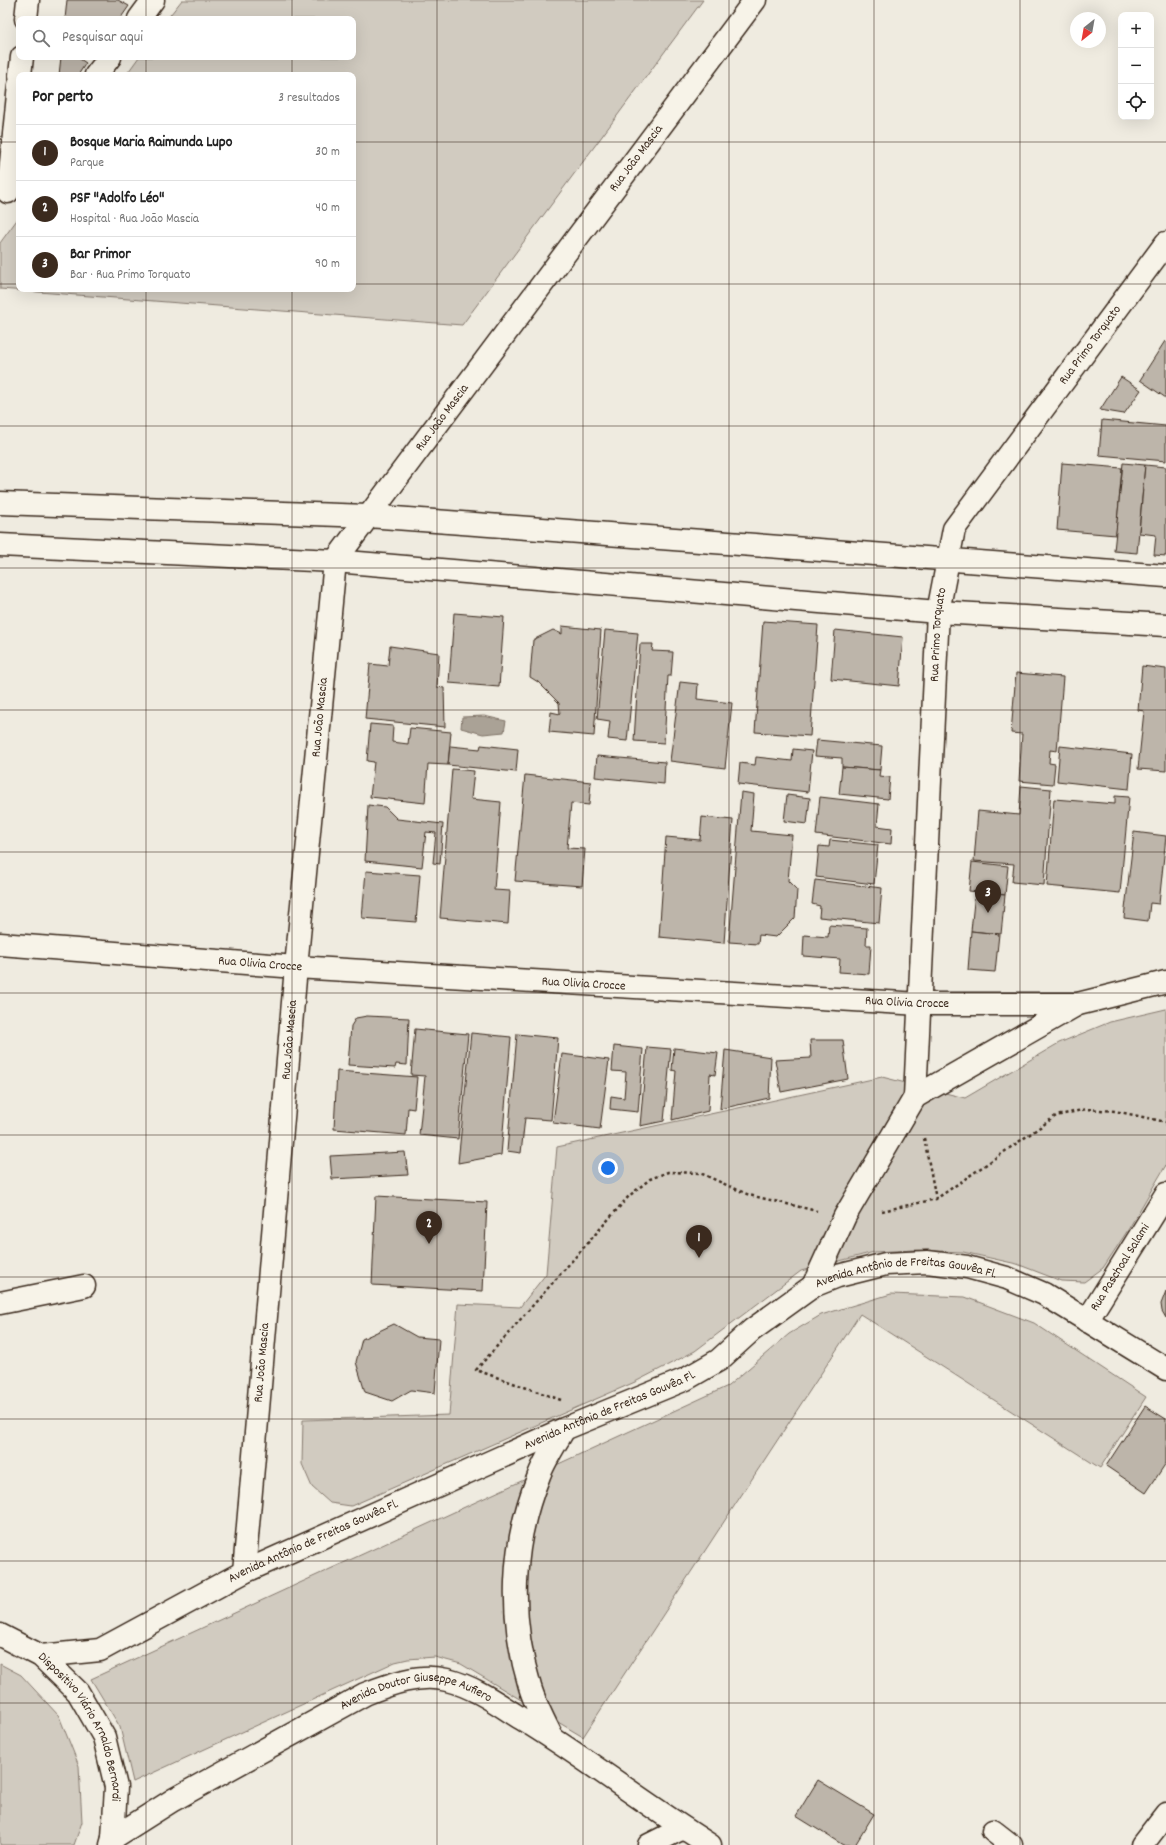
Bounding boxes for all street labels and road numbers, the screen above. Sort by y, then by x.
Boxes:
street label: Rua João Mascia [605,120,668,196]
street label: Rua Primo Torquato [1055,301,1126,389]
street label: Rua João Mascia [411,379,474,455]
street label: Rua Primo Torquato [925,586,952,682]
street label: Rua João Mascia [307,676,333,758]
street label: Rua Olivia Crocce [218,951,303,977]
street label: Rua Olivia Crocce [541,972,626,996]
street label: Rua Olivia Crocce [864,991,949,1014]
street label: Rua João Mascia [277,999,303,1081]
street label: Rua Paschoal Salami [1086,1219,1155,1315]
street label: Avenida Antônio de Freitas Gouvêa Fl. [812,1253,999,1294]
street label: Rua João Mascia [249,1321,275,1403]
street label: Avenida Antônio de Freitas Gouvêa Fl. [521,1366,699,1455]
street label: Avenida Antônio de Freitas Gouvêa Fl. [225,1495,402,1588]
street label: Dispositivo Viário Arnaldo Bernardi [33,1648,126,1803]
street label: Avenida Doutor Giuseppe Aufiero [336,1695,496,1719]

